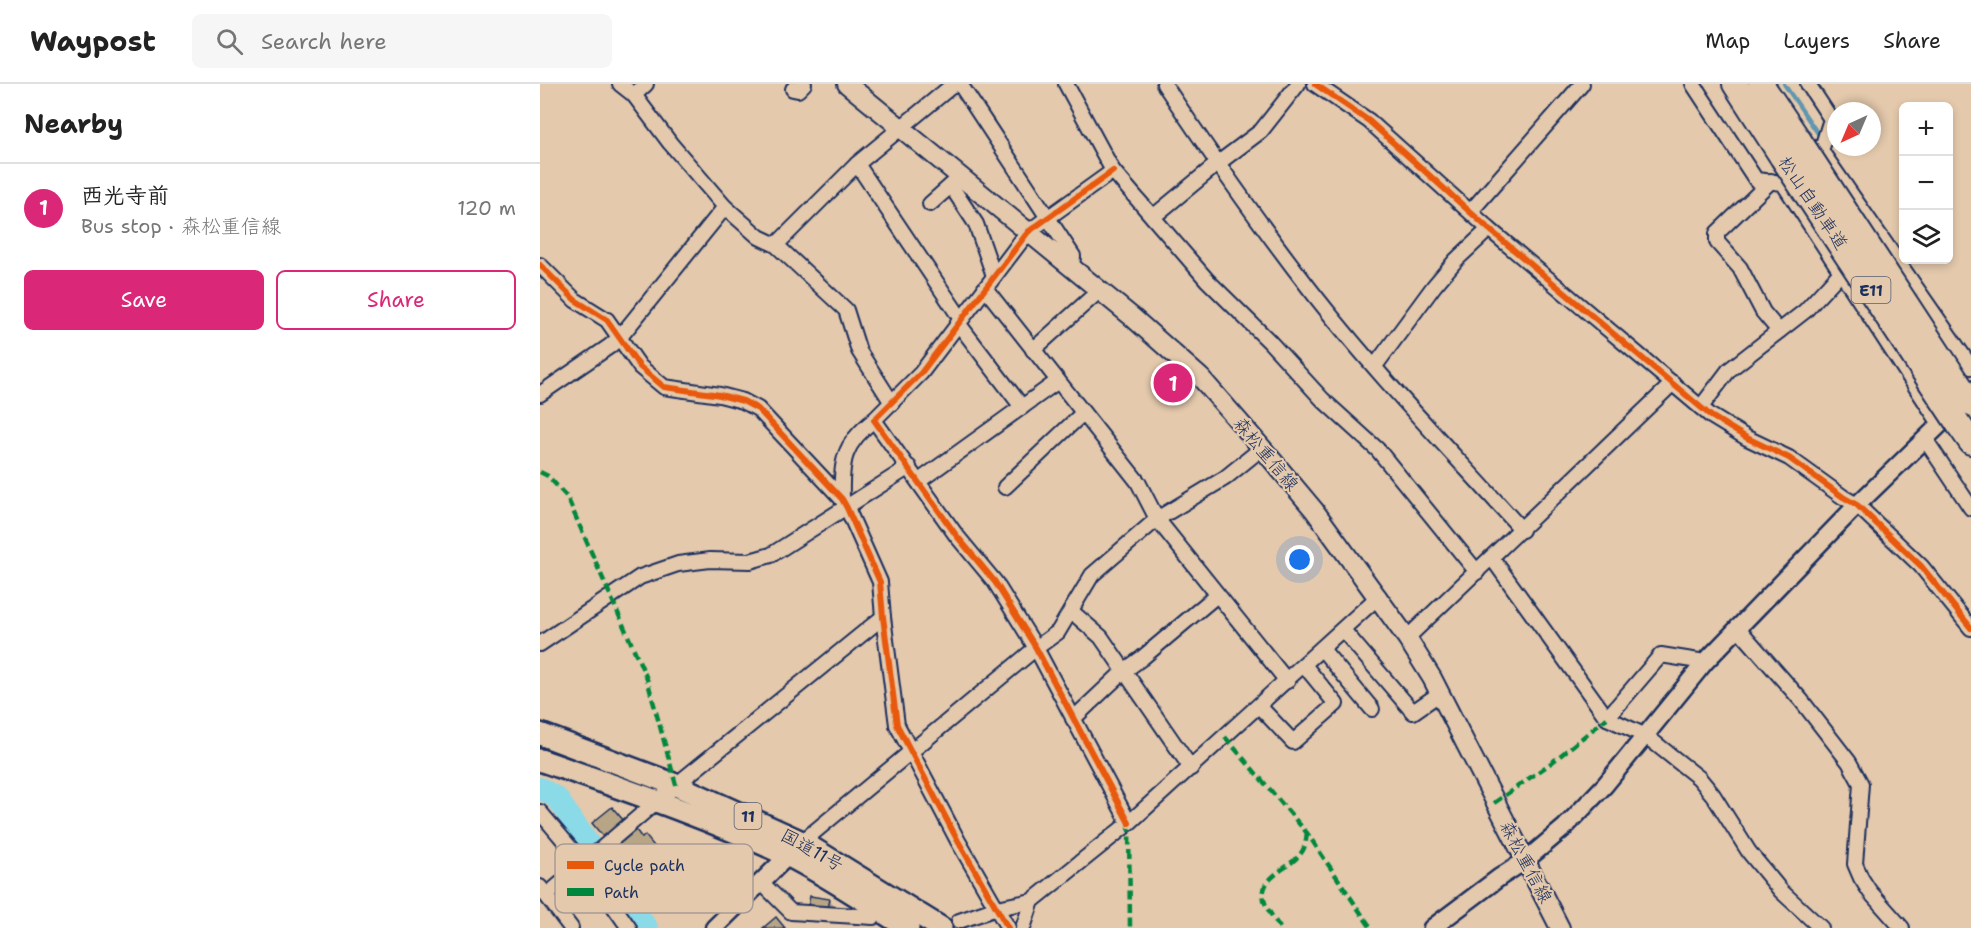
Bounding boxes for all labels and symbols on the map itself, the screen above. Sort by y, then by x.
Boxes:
north arrow [1827,102,1881,156]
street label: 松山自動車道 [1773,152,1853,254]
road number: E11 [1852,277,1890,303]
pin: 1 [1154,360,1192,406]
street label: 森松重信線 [1228,412,1304,496]
your location [1285,545,1314,574]
road number: 11 [734,803,762,829]
street label: 森松重信線 [1494,817,1558,907]
street label: 国道11号 [776,823,848,877]
legend [555,844,753,913]
text: Cycle path [604,855,685,876]
text: Path [604,882,639,903]

